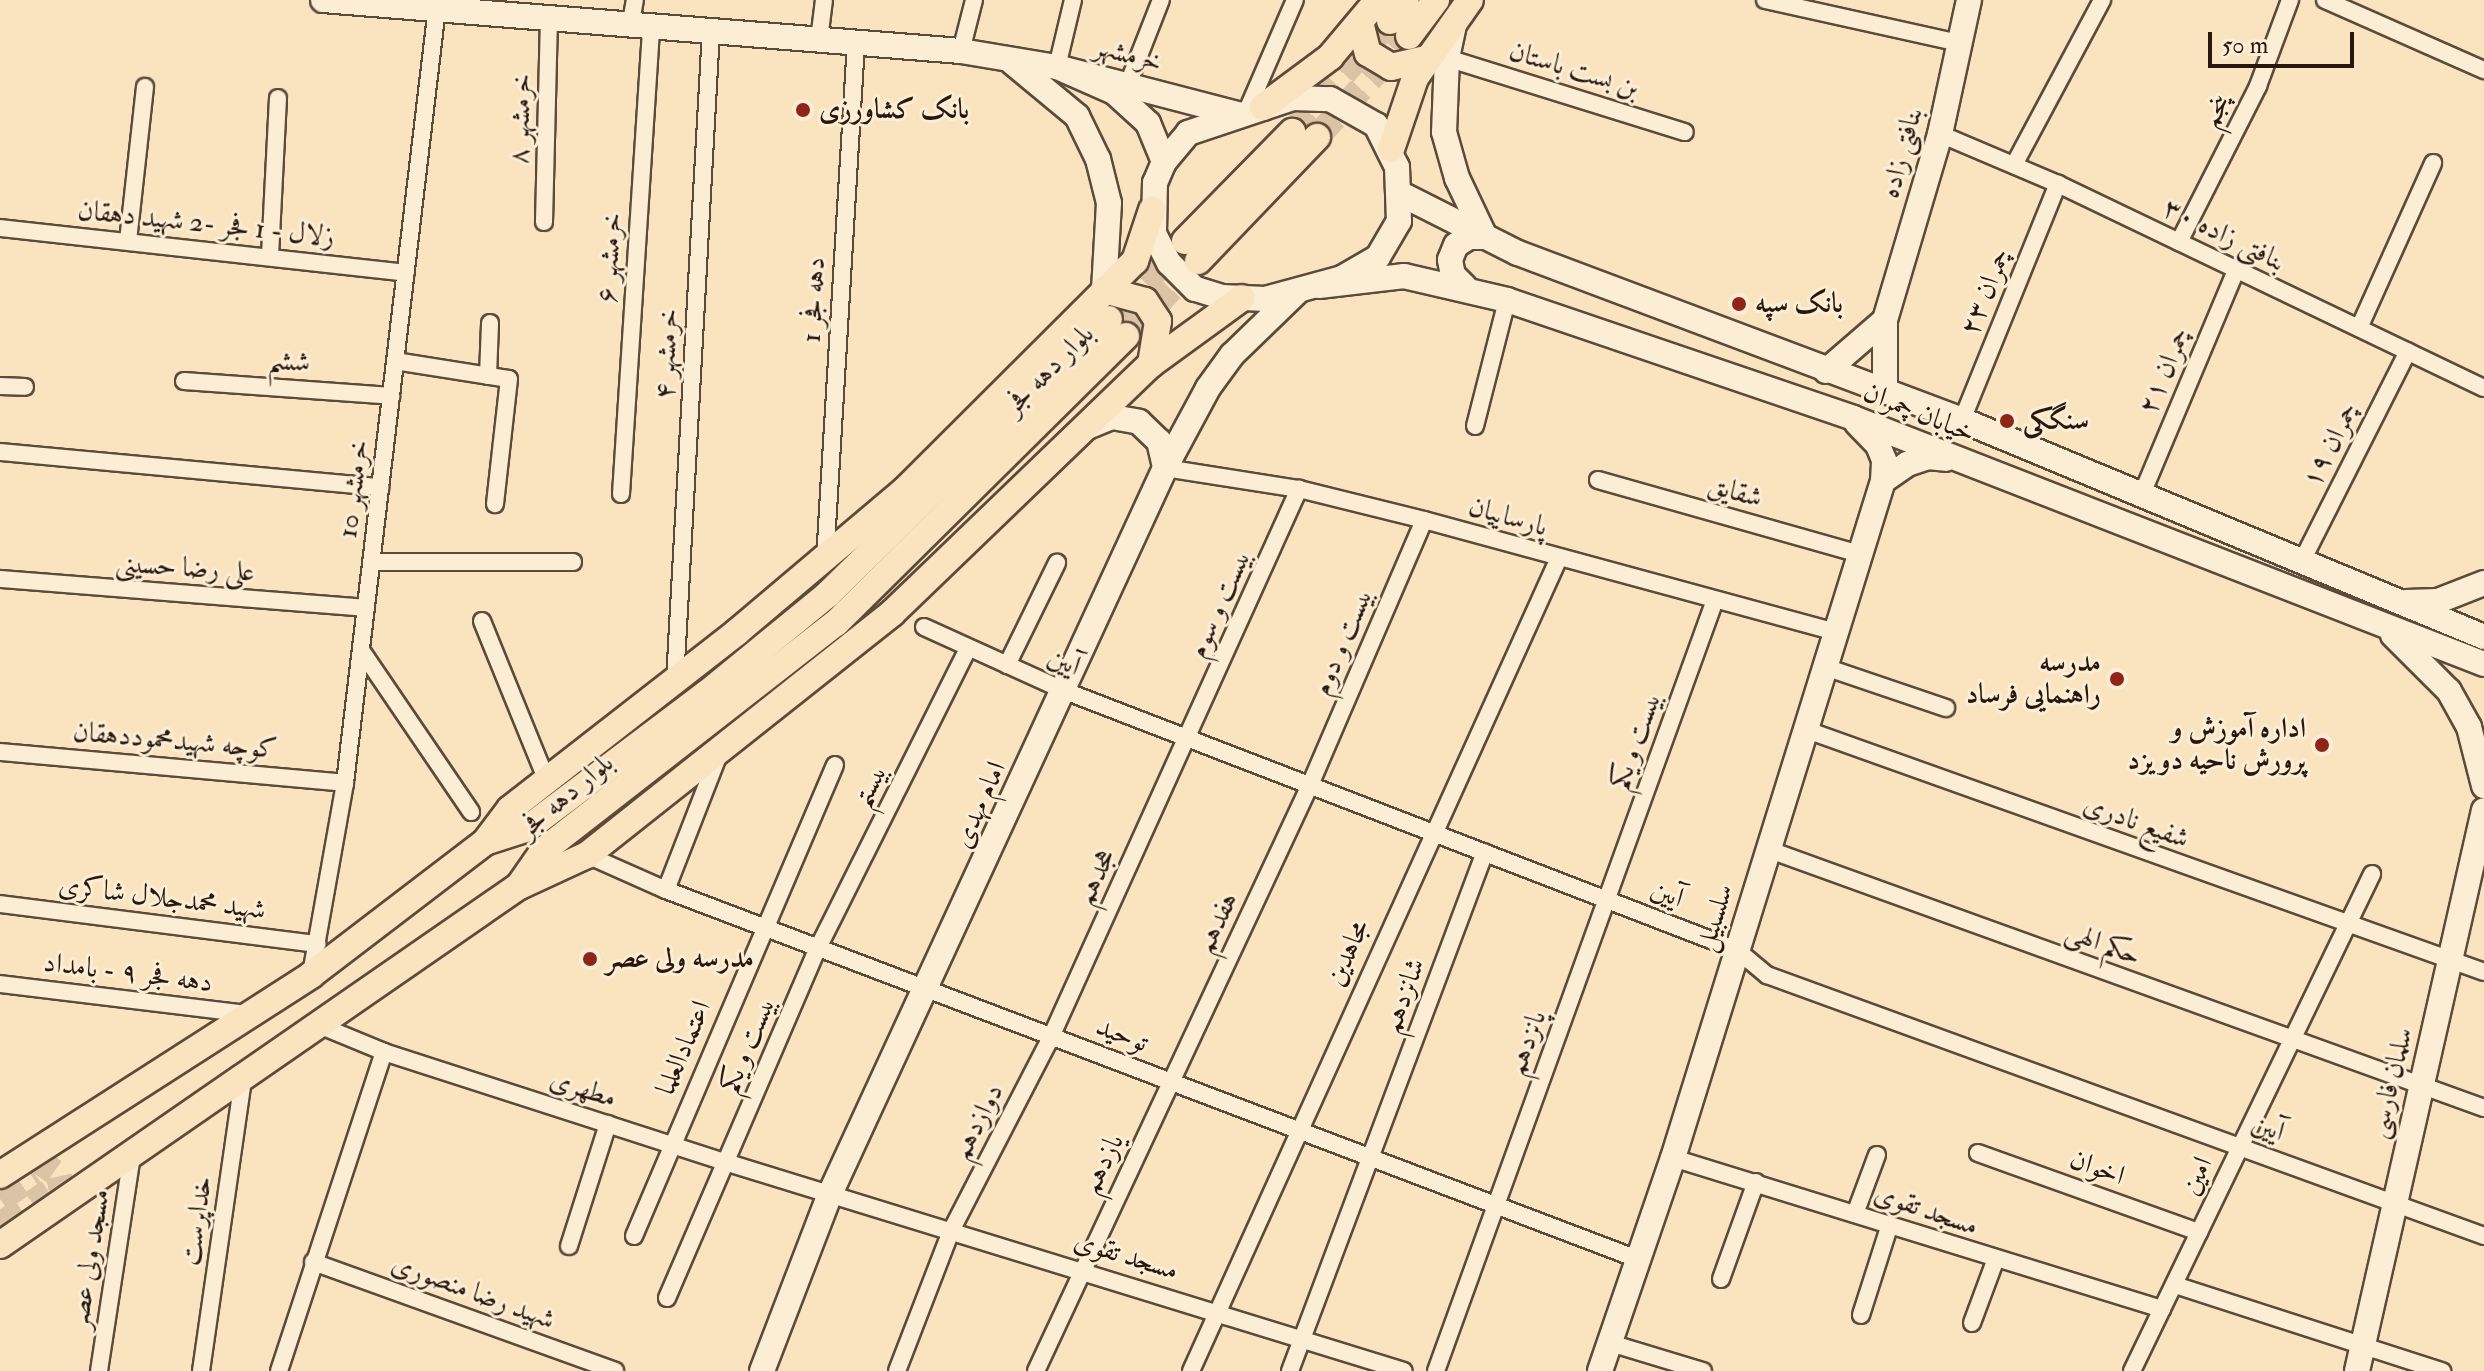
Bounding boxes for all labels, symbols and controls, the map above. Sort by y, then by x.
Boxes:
scale bar [2212,16,2358,66]
street label: خرمشهر [1091,30,1165,80]
text: 50 m [2222,30,2268,61]
street label: بن بست باستان [1505,34,1643,106]
street label: خرمشهر ۸ [503,73,539,165]
street label: پنجم [2193,88,2239,134]
place label: بانک کشاورزی [819,93,969,127]
marker: بانک کشاورزی [794,101,812,119]
street label: بنافتی زاده [1874,104,1930,202]
street label: بنافتی زاده ۳۰ [2158,191,2290,279]
street label: زلال - 1 فجر -2 شهید دهقان [76,194,336,254]
street label: خرمشهر ۶ [590,212,630,304]
street label: چمران ۲۳ [1953,244,2019,340]
street label: دهه فجر 1 [795,256,833,344]
place label: بانک سپه [1755,287,1843,321]
marker: بانک سپه [1730,295,1748,313]
street label: خرمشهر ۴ [648,308,686,400]
street label: بلوار دهه فجر [997,318,1101,422]
street label: چمران ۲۱ [2132,323,2198,419]
street label: ششم [267,344,311,380]
street label: خیابان چمران [1858,375,1980,451]
street label: چمران ۱۹ [2295,397,2367,493]
place label: سنگکی [2023,404,2089,438]
marker: سنگکی [1998,412,2016,430]
street label: خرمشهر 10 [331,438,377,540]
street label: شقایق [1704,468,1766,516]
street label: پارساییان [1465,490,1551,544]
street label: بیست و سوم [1181,545,1259,663]
street label: علی رضا حسینی [114,546,256,590]
street label: بیست و دوم [1305,583,1381,701]
street label: آیین [1042,640,1086,684]
place label: مدرسه راهنمایی فرساد [1966,646,2101,712]
marker: مدرسه راهنمایی فرساد [2108,670,2126,688]
street label: بیست و یکم [1603,687,1669,795]
place label: اداره آموزش و پرورش ناحیه دو یزد [2127,712,2306,778]
street label: کوچه شهیدمحموددهقان [71,715,279,767]
marker: اداره آموزش و پرورش ناحیه دو یزد [2313,736,2331,754]
street label: بلوار دهه فجر [511,746,621,846]
street label: امام مهدی [946,756,1014,854]
street label: بیستم [845,758,895,814]
street label: شفیع نادری [2079,787,2193,857]
street label: هجدهم [1068,843,1124,911]
street label: شهید محمدجلال شاکری [57,869,267,927]
street label: آیین [1646,872,1688,916]
street label: سلسبیل [1689,880,1741,956]
street label: هفدهم [1188,887,1246,959]
street label: مجاهدین [1319,915,1377,991]
street label: حکم الهی [2061,915,2145,973]
place label: مدرسه ولی عصر [606,942,754,976]
street label: دهه فجر ۹ - بامداد [42,946,214,1000]
marker: مدرسه ولی عصر [581,950,599,968]
street label: شانزدهم [1375,954,1433,1038]
street label: بیست و یکم [713,992,783,1098]
street label: اعتمادالعلما [649,996,719,1100]
street label: پانزدهم [1500,1006,1554,1080]
street label: توحید [1091,1010,1153,1060]
street label: سلمان فارسی [2361,1024,2421,1142]
street label: مطهری [545,1062,621,1116]
street label: دوازدهم [945,1078,1011,1166]
street label: آیین [2247,1107,2289,1149]
street label: یازدهم [1074,1128,1132,1200]
street label: اخوان [2065,1143,2129,1193]
street label: امین [2174,1152,2220,1200]
street label: خداپرست [174,1174,220,1268]
street label: مسجد تقوی [1870,1177,1982,1243]
street label: مسجد ولی عصر [62,1187,118,1331]
street label: مسجد تقوی [1070,1224,1182,1288]
street label: شهید رضا منصوری [387,1247,559,1337]

